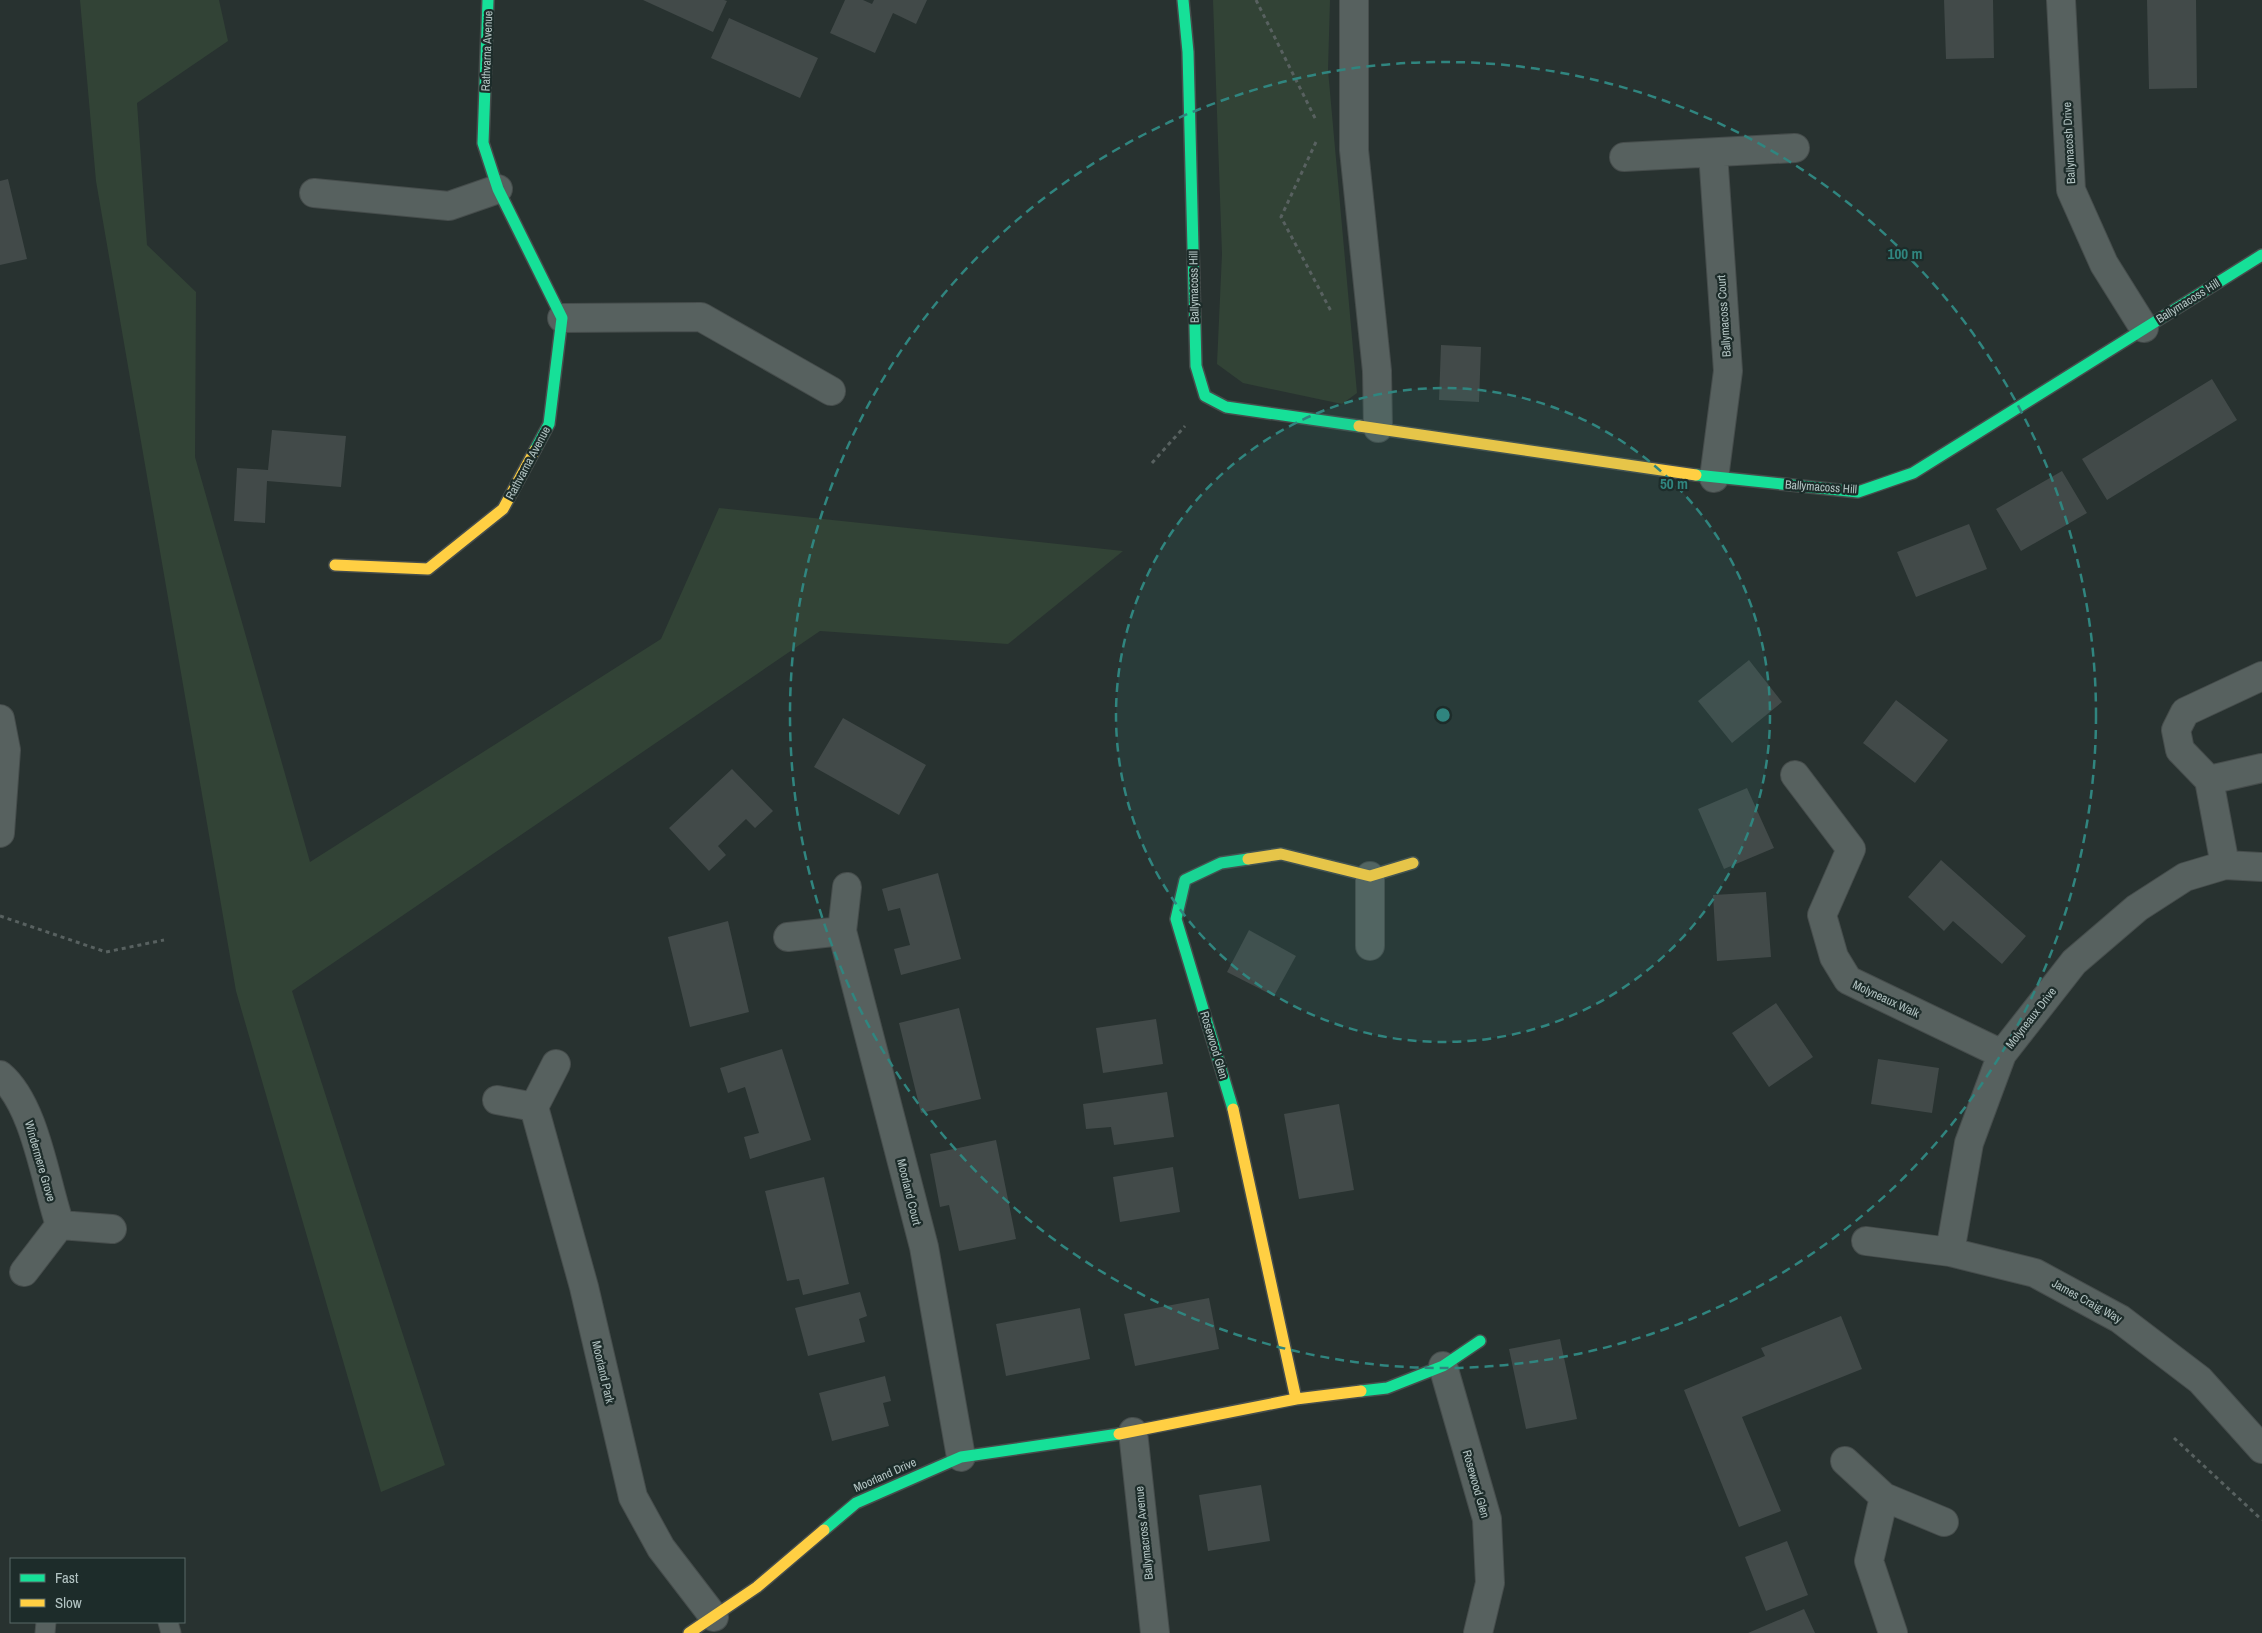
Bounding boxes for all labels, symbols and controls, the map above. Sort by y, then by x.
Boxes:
street label: Rathvarna Avenue [478,10,496,92]
street label: Ballymacosh Drive [2059,102,2079,184]
text: 100 m [1888,243,1922,264]
street label: Ballymacoss Hill [1185,251,1203,323]
street label: Ballymacoss Court [1713,274,1735,357]
street label: Ballymacoss Hill [2153,275,2223,327]
street label: Rathvarna Avenue [502,424,554,502]
text: 50 m [1660,473,1688,494]
street label: Ballymacoss Hill [1784,477,1858,497]
centre of rings [1434,706,1452,724]
street label: Molyneaux Walk [1850,977,1922,1021]
street label: Molyneaux Drive [2002,984,2060,1052]
street label: Rosewood Glen [1196,1009,1232,1081]
street label: Windermere Grove [21,1119,59,1203]
street label: Moorland Court [893,1157,925,1227]
street label: James Craig Way [2049,1275,2125,1327]
street label: Moorland Park [588,1339,618,1405]
street label: Rosewood Glen [1459,1448,1493,1520]
street label: Moorland Drive [851,1454,919,1496]
street label: Ballymacross Avenue [1131,1485,1157,1581]
legend [10,1558,185,1623]
text: Fast [55,1567,79,1588]
text: Slow [55,1592,82,1613]

